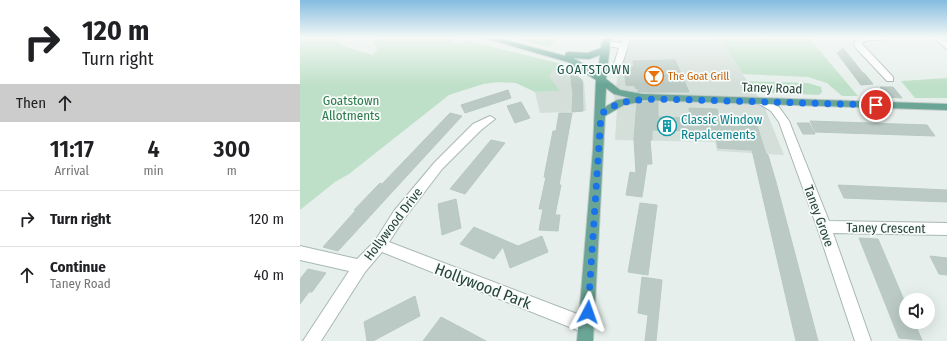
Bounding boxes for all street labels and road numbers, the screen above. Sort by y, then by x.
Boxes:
street label: Taney Road [741,79,803,97]
street label: Taney Grove [801,183,837,249]
street label: Hollywood Drive [361,185,425,263]
street label: Taney Crescent [846,220,926,236]
street label: Hollywood Park [432,259,534,313]

